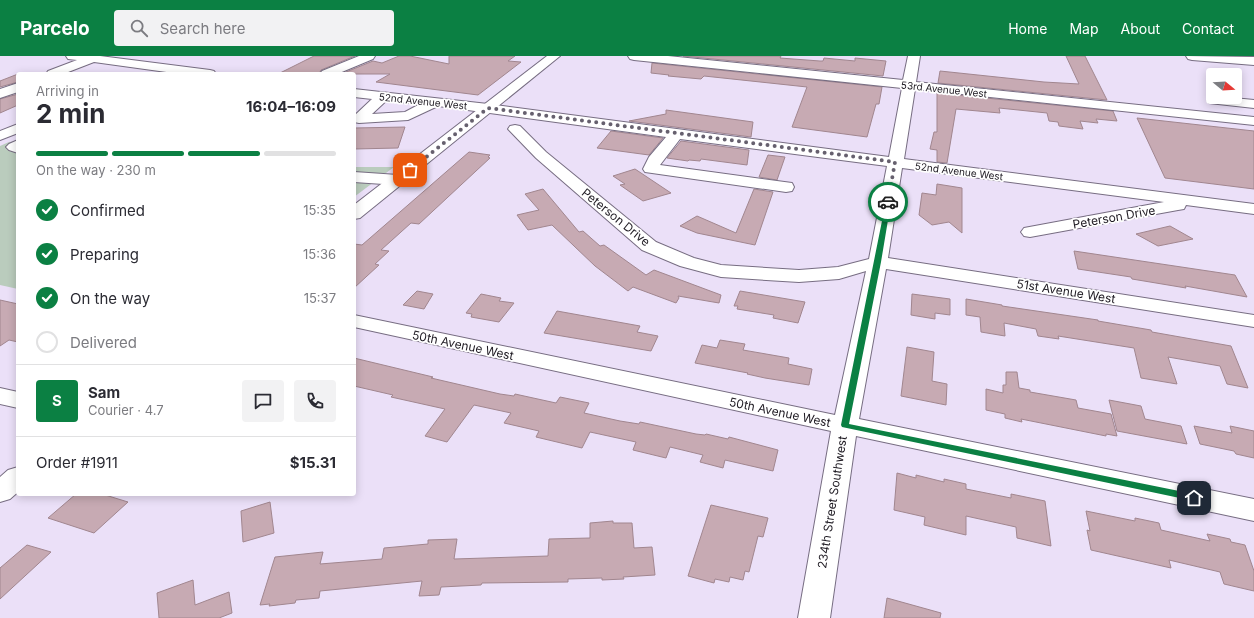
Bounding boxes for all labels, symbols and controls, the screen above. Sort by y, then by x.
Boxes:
search box [114,10,394,46]
text: Parcelo [20,17,90,40]
icon: search [128,17,150,39]
text: Search here [160,19,245,38]
text: Home [1008,20,1047,37]
text: Map [1069,20,1099,37]
text: About [1121,20,1160,37]
text: Contact [1182,20,1234,37]
north arrow [1206,68,1242,104]
map controls [1206,68,1242,104]
street label: 53rd Avenue West [900,79,988,100]
text: Arriving in [36,83,99,99]
street label: 52nd Avenue West [378,90,468,112]
text: 16:04–16:09 [246,97,336,116]
text: 2 min [36,98,106,129]
pin [393,153,427,187]
icon: bag [399,159,421,181]
street label: 52nd Avenue West [914,160,1004,182]
text: On the way · 230 m [36,162,156,178]
courier [868,182,908,222]
street label: Peterson Drive [579,185,653,249]
icon: car [877,191,899,213]
icon: check [36,199,58,221]
text: Confirmed [70,201,145,220]
text: 15:35 [303,202,336,218]
street label: Peterson Drive [1071,202,1157,232]
icon: check [36,243,58,265]
text: Preparing [70,245,139,264]
text: 15:36 [303,246,336,262]
street label: 51st Avenue West [1016,276,1117,306]
icon: check [36,287,58,309]
text: On the way [70,289,150,308]
text: 15:37 [304,290,336,306]
street label: 50th Avenue West [411,327,515,363]
text: Delivered [70,333,137,352]
button: chat [242,380,284,422]
button: phone [294,380,336,422]
text: Sam [88,383,120,402]
text: S [52,391,62,410]
street label: 50th Avenue West [728,394,832,430]
text: Courier · 4.7 [88,402,164,418]
street label: 234th Street Southwest [814,435,850,569]
text: Order #1911 [36,453,118,472]
text: $15.31 [290,453,336,472]
pin [1177,481,1211,515]
icon: home [1183,487,1205,509]

